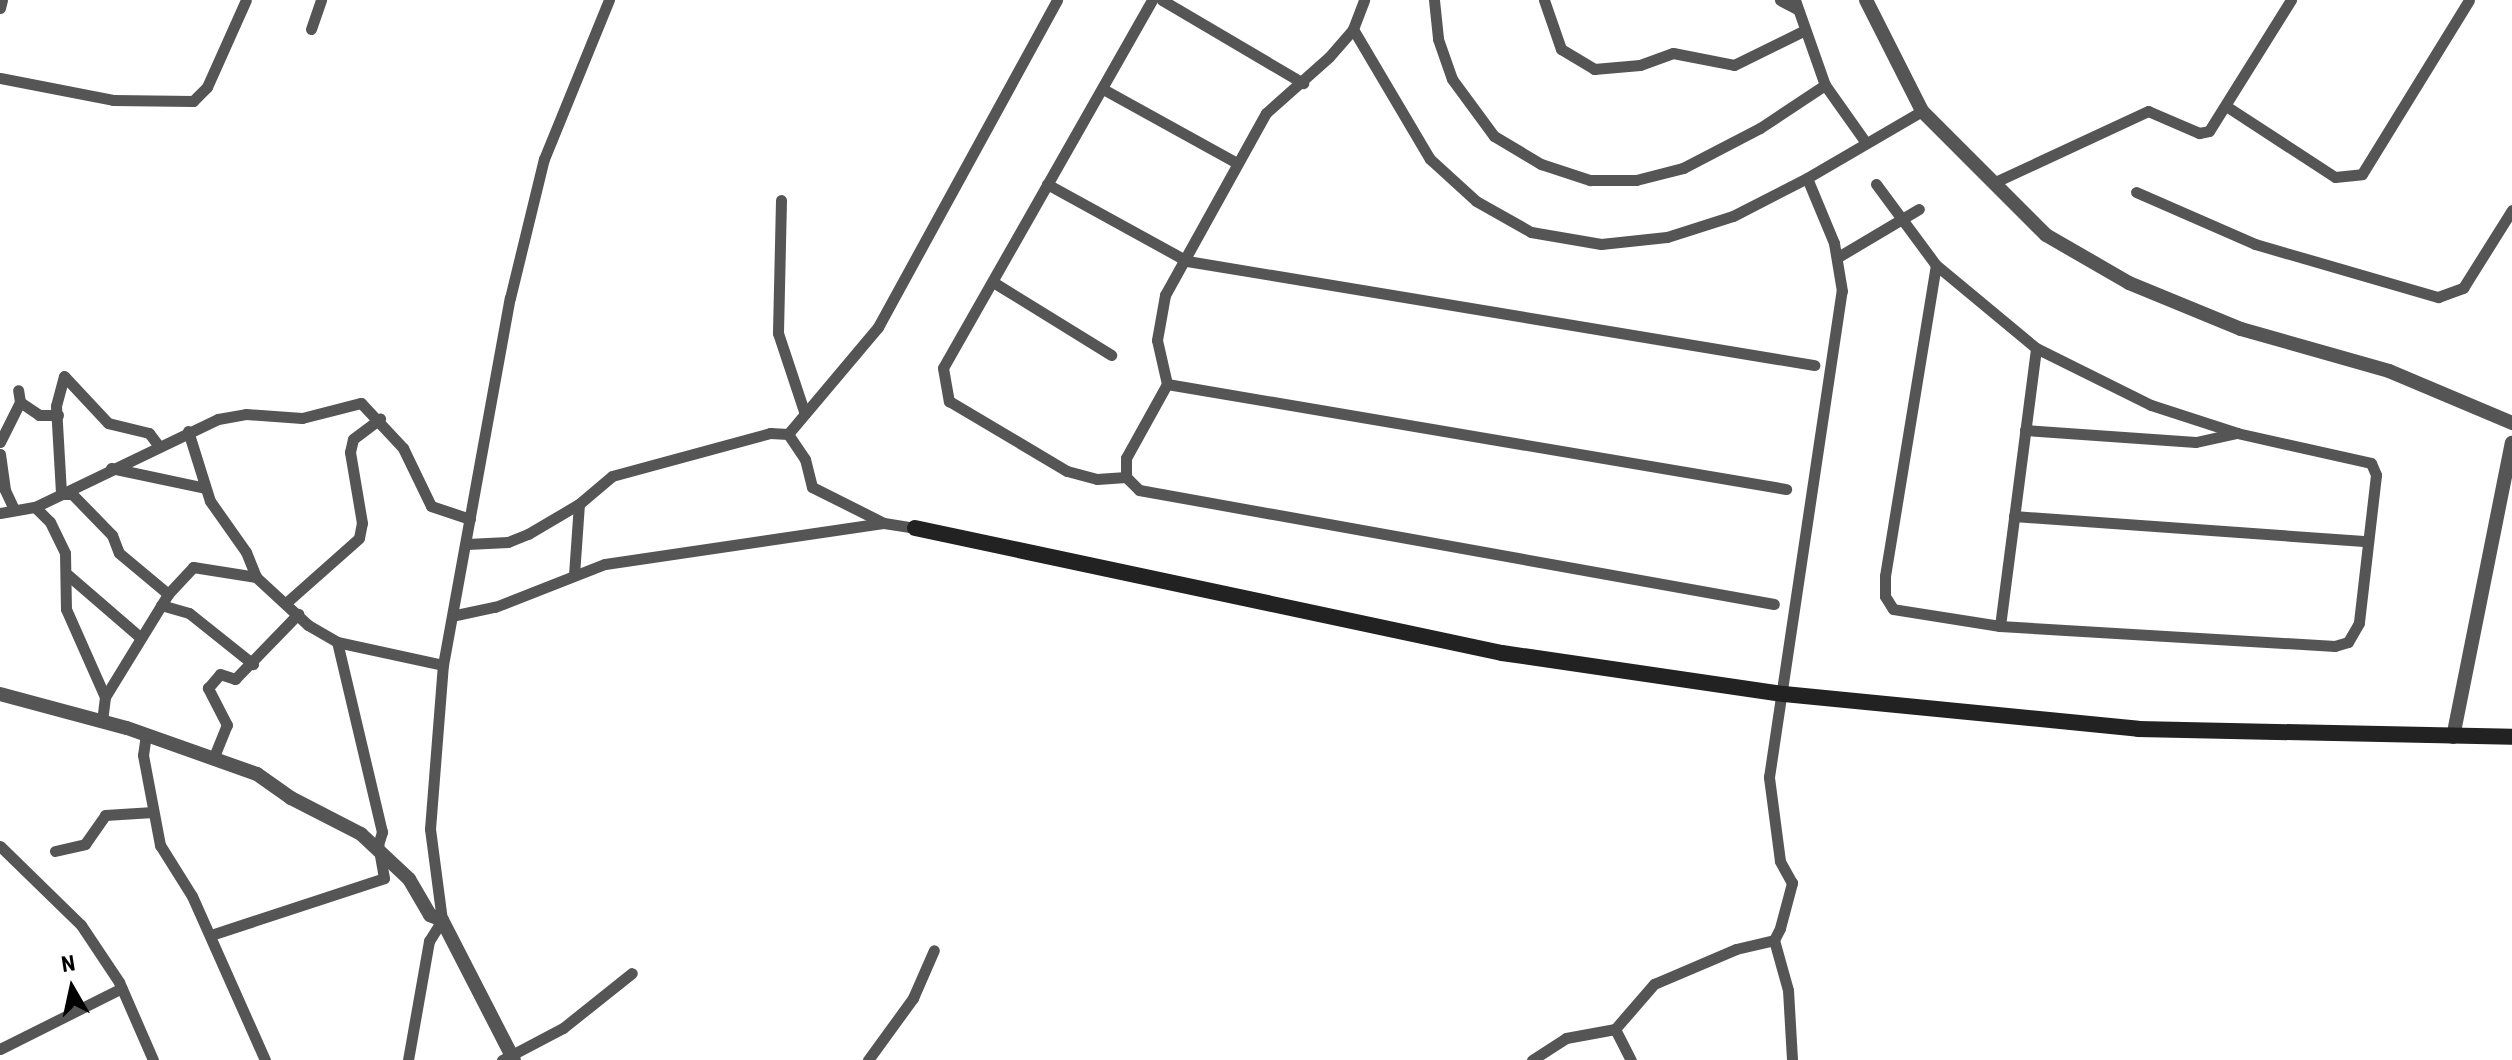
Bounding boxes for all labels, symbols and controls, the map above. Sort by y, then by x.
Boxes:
north arrow [32,948,112,1028]
text: N [60,950,77,977]

